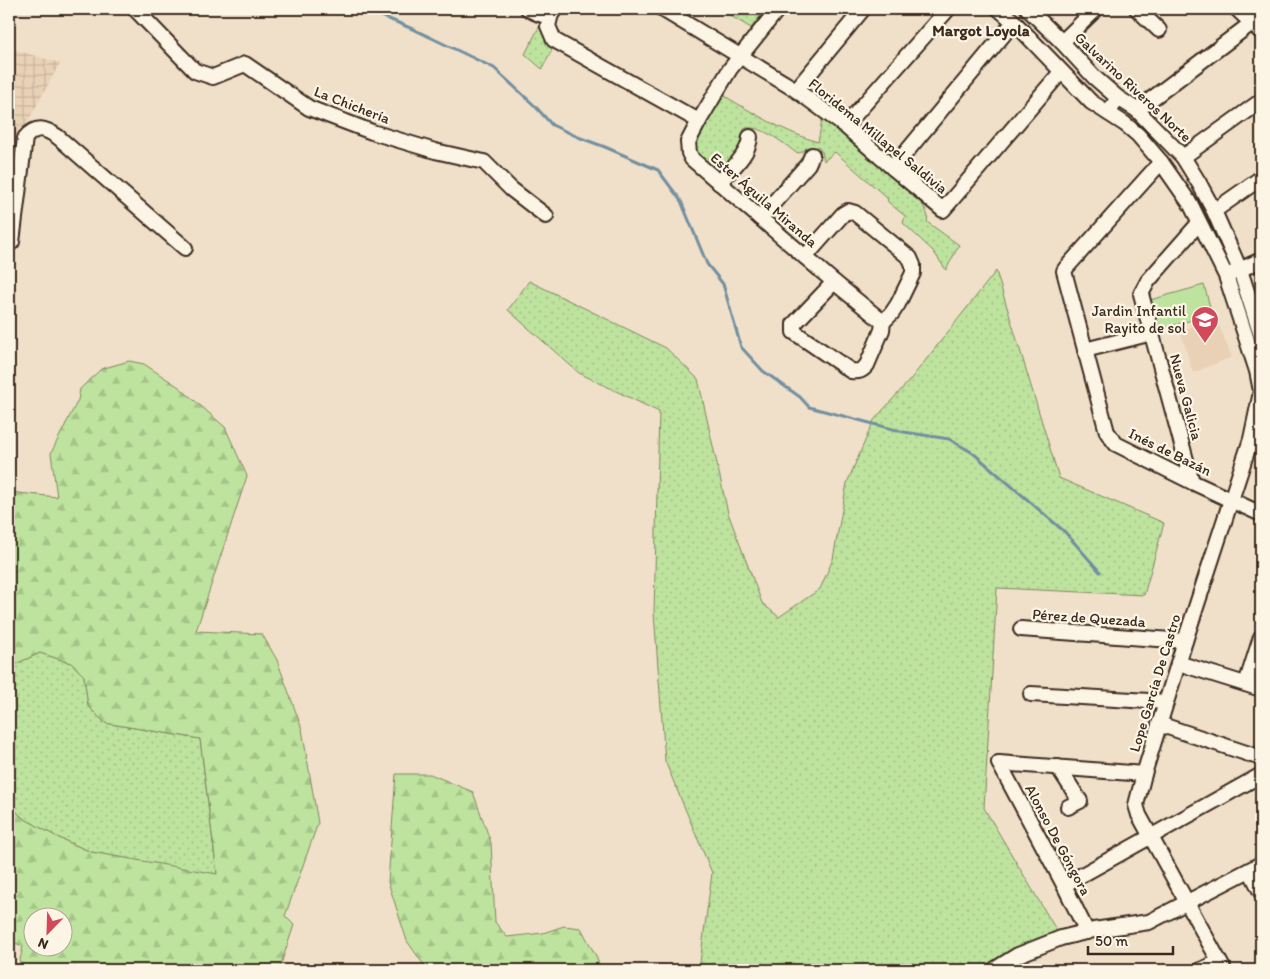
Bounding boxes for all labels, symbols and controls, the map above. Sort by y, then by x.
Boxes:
district label: Margot Loyola [932,21,1030,41]
street label: Galvarino Riveros Norte [1071,28,1195,146]
street label: Floridema Millapel Saldivia [805,74,951,198]
street label: La Chichería [311,82,393,128]
street label: Ester Águila Miranda [707,149,821,251]
place label: Jardin Infantil Rayito de sol [1092,302,1187,337]
school or university icon: Jardin Infantil Rayito de sol [1190,305,1220,344]
street label: Nueva Galicia [1166,352,1206,442]
street label: Inés de Bazán [1126,424,1214,480]
street label: Pérez de Quezada [1032,605,1147,631]
street label: Lope García De Castro [1125,612,1185,754]
street label: Alonso De Góngora [1021,781,1095,899]
north arrow [22,906,72,956]
scale bar [1088,924,1172,956]
text: 50 m [1095,932,1128,950]
text: N [35,934,51,953]

